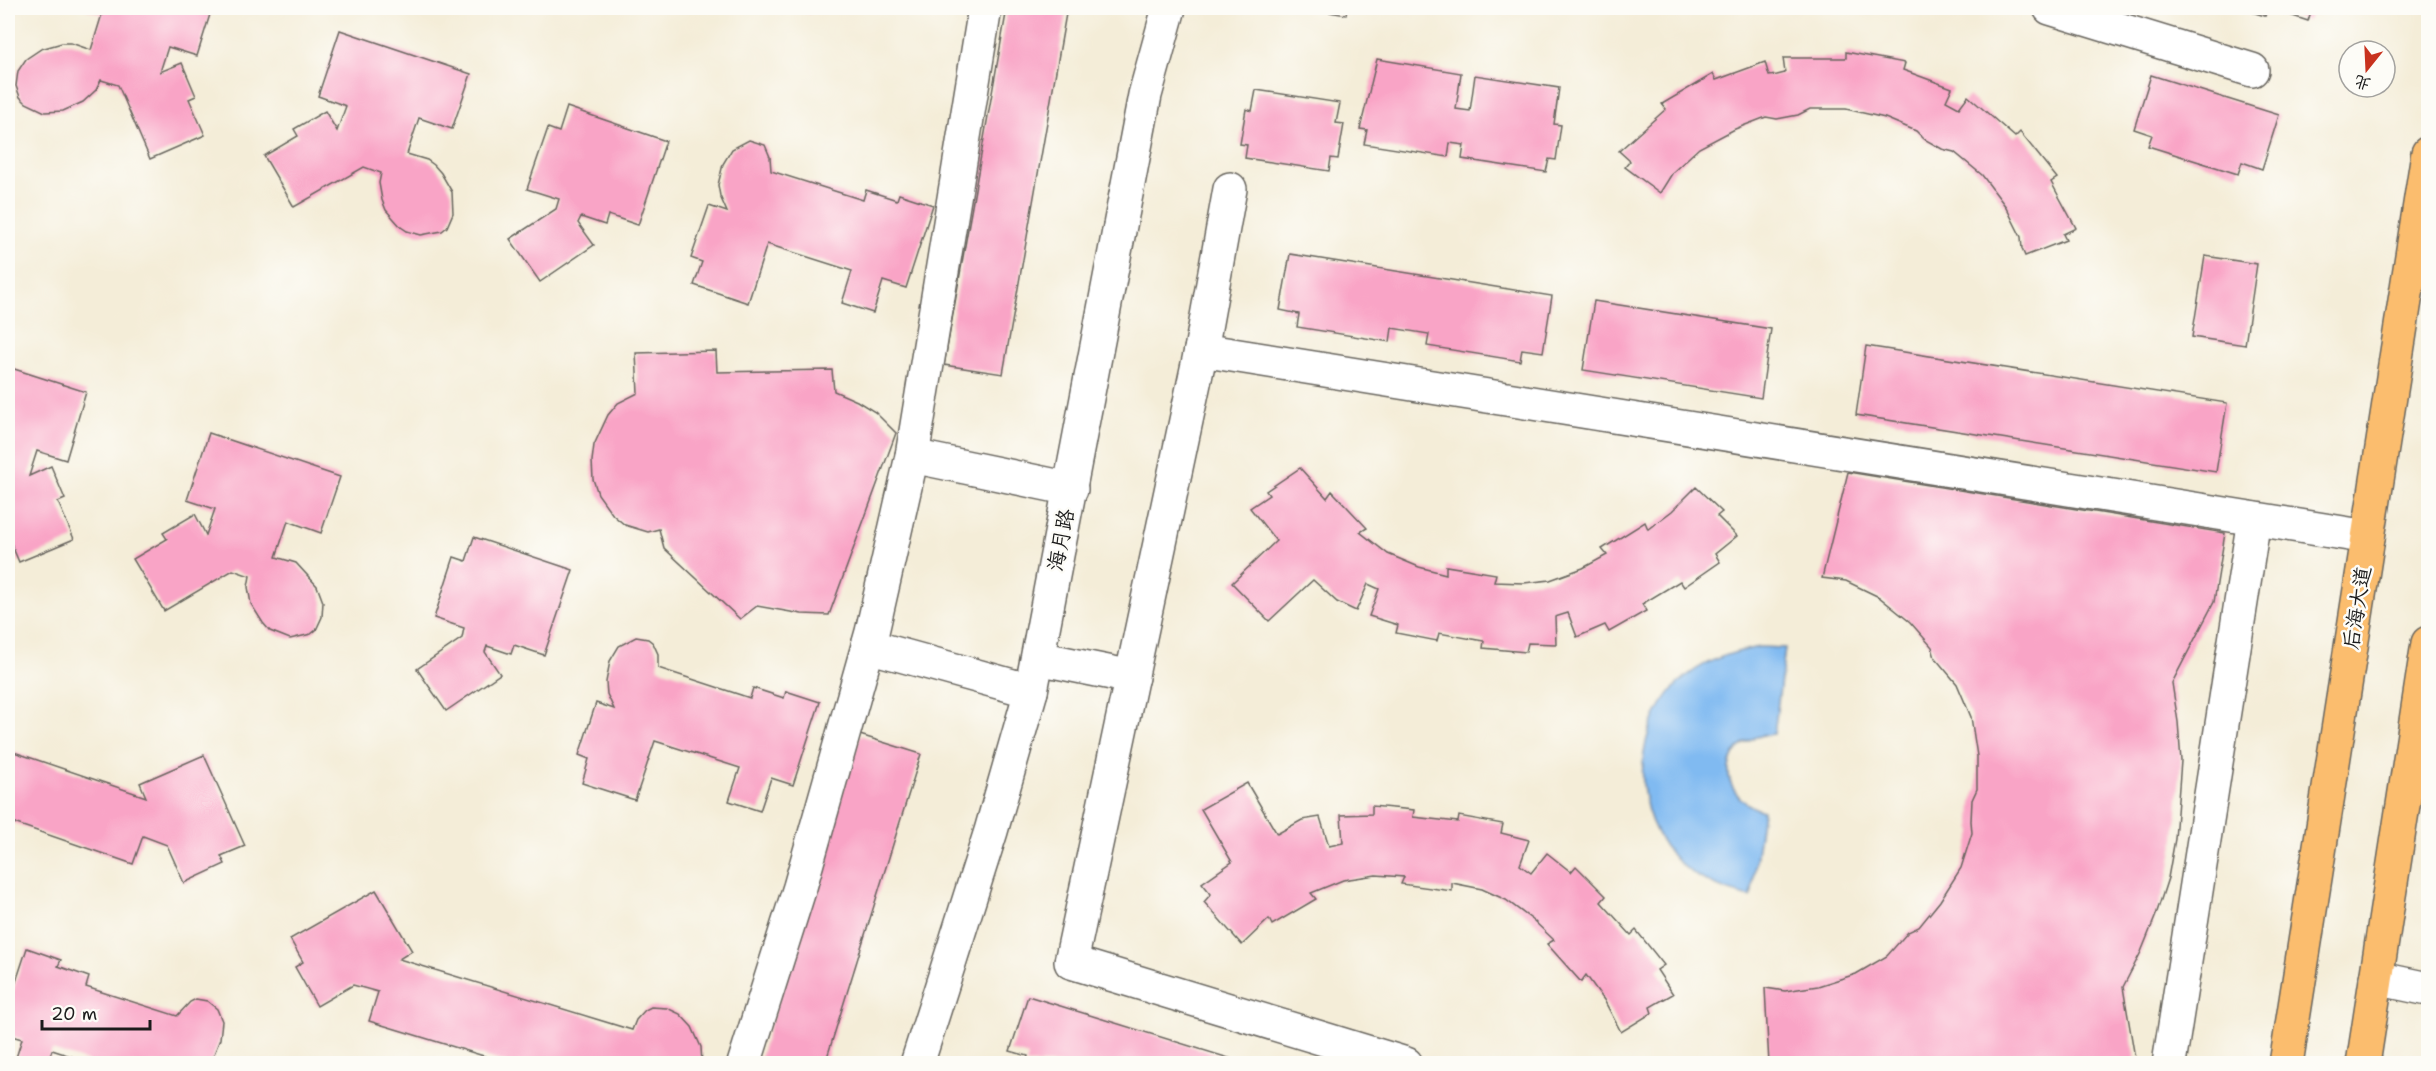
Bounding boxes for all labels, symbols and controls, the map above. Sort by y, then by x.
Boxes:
north arrow [2337,39,2397,99]
text: 北 [2352,70,2373,95]
street label: 海月路 [1041,506,1081,574]
street label: 后海大道 [2337,564,2377,652]
scale bar [42,993,150,1031]
text: 20 m [51,1002,97,1026]

